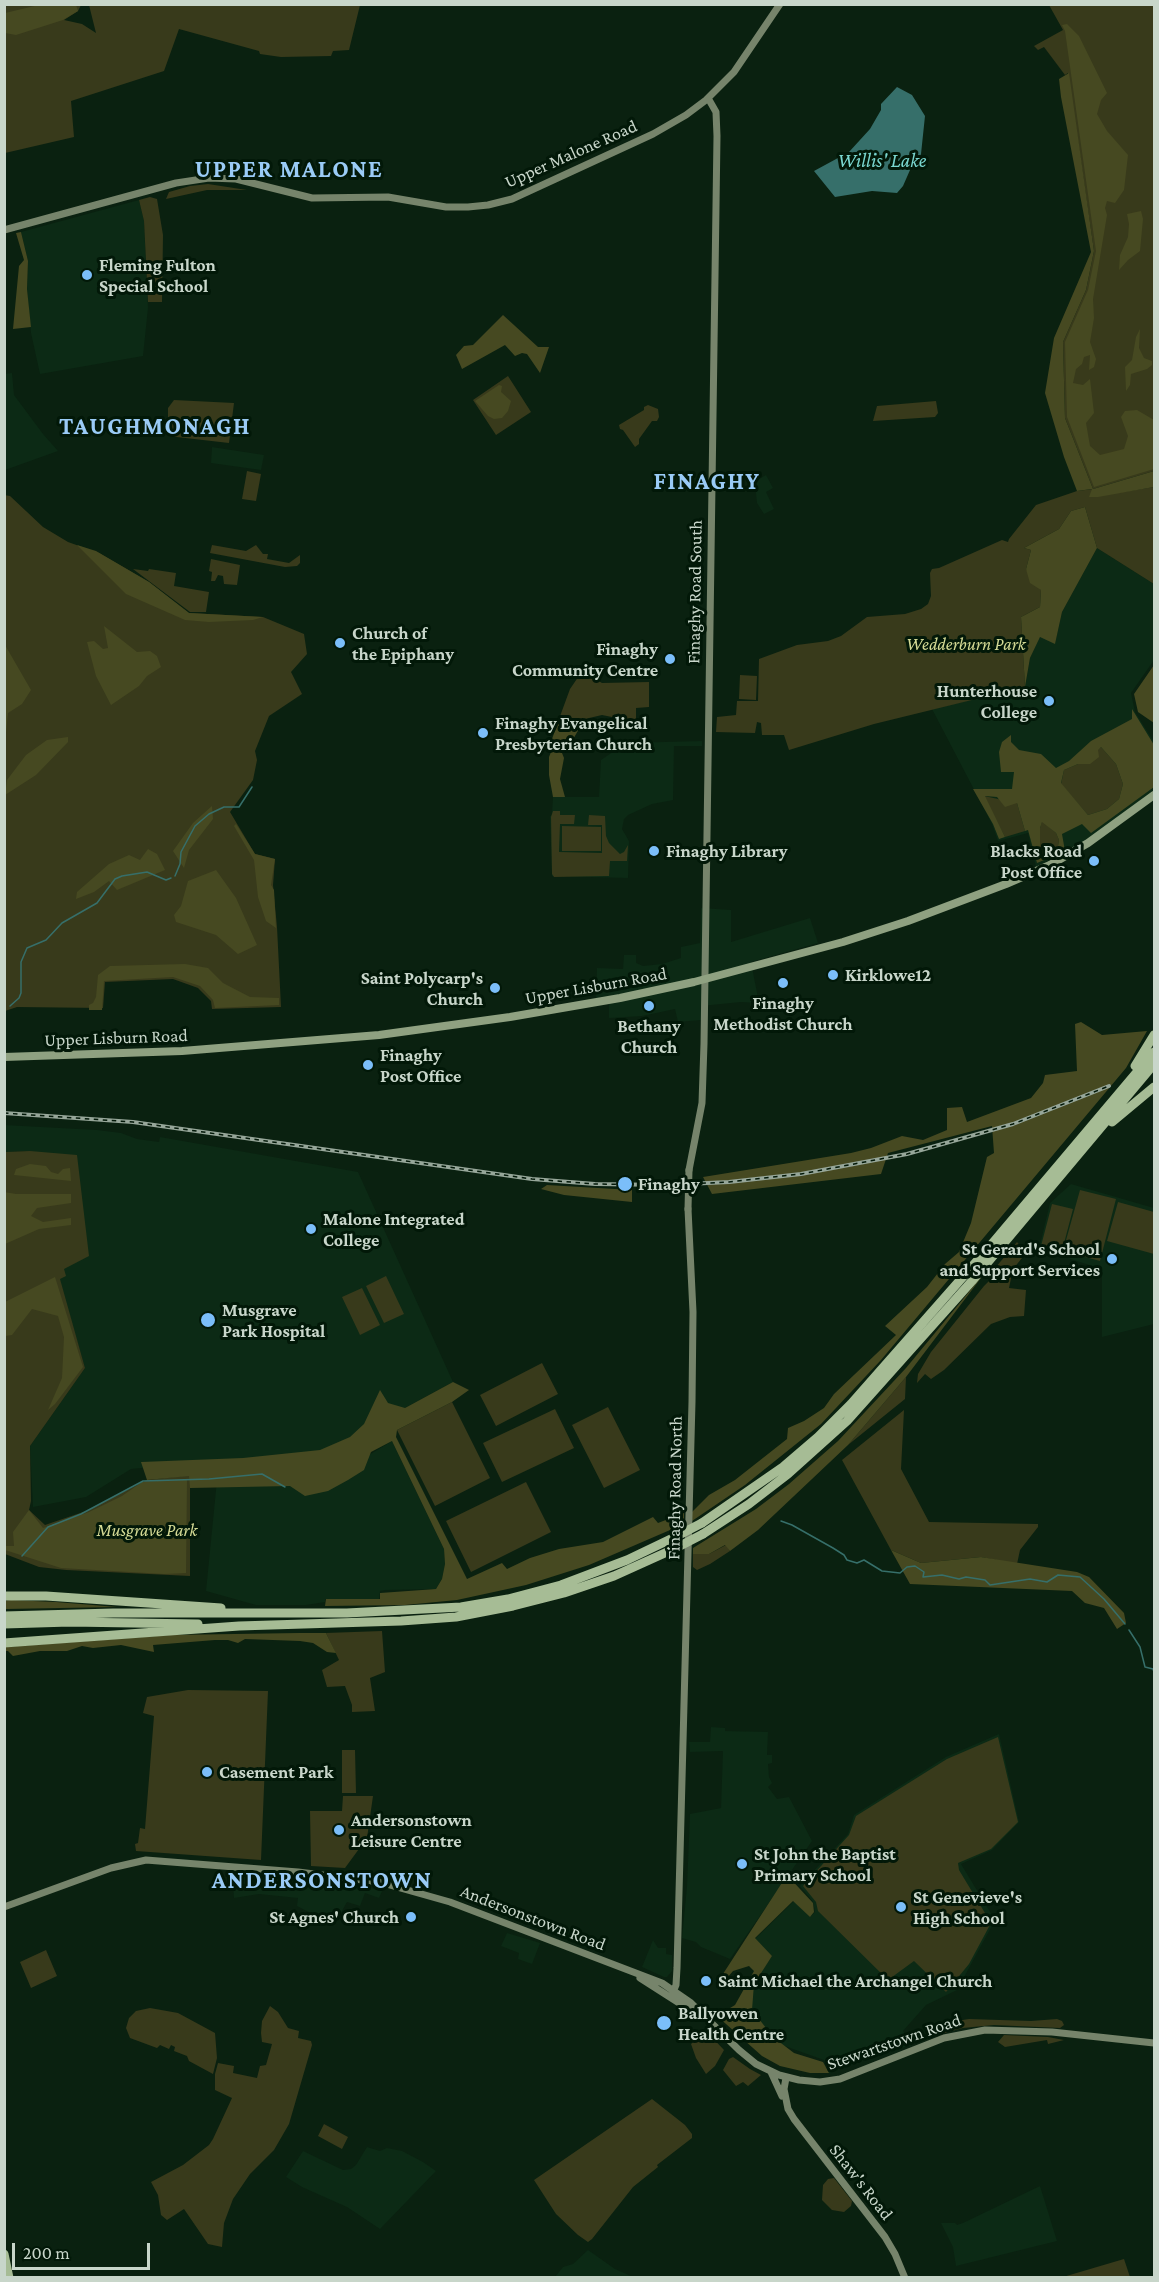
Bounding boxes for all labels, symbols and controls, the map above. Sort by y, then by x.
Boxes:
street label: Upper Malone Road [501,115,641,193]
water label: Willis' Lake [838,149,926,173]
district label: UPPER MALONE [195,156,383,184]
place label: Fleming Fulton Special School [99,254,216,296]
marker: Fleming Fulton Special School [80,268,94,282]
district label: TAUGHMONAGH [59,413,251,441]
district label: FINAGHY [653,468,761,496]
street label: Finaghy Road South [683,520,707,664]
place label: Church of the Epiphany [352,622,454,664]
park label: Wedderburn Park [906,633,1026,655]
marker: Church of the Epiphany [333,636,347,650]
place label: Finaghy Community Centre [512,638,658,680]
marker: Finaghy Community Centre [663,652,677,666]
place label: Hunterhouse College [937,680,1037,722]
marker: Hunterhouse College [1042,694,1056,708]
place label: Finaghy Evangelical Presbyterian Church [495,712,652,754]
marker: Finaghy Evangelical Presbyterian Church [476,726,490,740]
place label: Finaghy Library [666,840,788,862]
place label: Blacks Road Post Office [990,840,1082,882]
marker: Finaghy Library [647,844,661,858]
marker: Blacks Road Post Office [1087,854,1101,868]
street label: Upper Lisburn Road [523,963,669,1009]
place label: Kirklowe12 [845,964,931,986]
place label: Saint Polycarp's Church [361,967,483,1010]
marker: Kirklowe12 [826,968,840,982]
marker: Finaghy Methodist Church [776,976,790,990]
marker: Saint Polycarp's Church [488,981,502,995]
place label: Finaghy Methodist Church [713,992,853,1034]
marker: Bethany Church [642,999,656,1013]
place label: Bethany Church [617,1015,681,1058]
street label: Upper Lisburn Road [44,1025,188,1051]
place label: Finaghy Post Office [380,1044,461,1086]
marker: Finaghy Post Office [361,1058,375,1072]
place label: Finaghy [638,1173,700,1195]
marker: Finaghy [616,1175,634,1193]
place label: Malone Integrated College [323,1208,464,1250]
marker: Malone Integrated College [304,1222,318,1236]
place label: St Gerard's School and Support Services [940,1238,1100,1280]
marker: St Gerard's School and Support Services [1105,1252,1119,1266]
place label: Musgrave Park Hospital [222,1299,325,1342]
marker: Musgrave Park Hospital [199,1311,217,1329]
street label: Finaghy Road North [663,1416,687,1560]
park label: Musgrave Park [97,1519,197,1541]
place label: Casement Park [219,1761,333,1783]
marker: Casement Park [200,1765,214,1779]
place label: Andersonstown Leisure Centre [351,1809,472,1852]
marker: Andersonstown Leisure Centre [332,1823,346,1837]
place label: St John the Baptist Primary School [754,1843,896,1886]
marker: St John the Baptist Primary School [735,1857,749,1871]
district label: ANDERSONSTOWN [212,1867,432,1895]
street label: Andersonstown Road [457,1880,609,1956]
place label: St Genevieve's High School [913,1886,1022,1928]
marker: St Genevieve's High School [894,1900,908,1914]
place label: St Agnes' Church [269,1906,399,1928]
marker: St Agnes' Church [404,1910,418,1924]
place label: Saint Michael the Archangel Church [718,1970,992,1992]
marker: Saint Michael the Archangel Church [699,1974,713,1988]
place label: Ballyowen Health Centre [678,2002,784,2044]
street label: Stewartstown Road [824,2009,964,2075]
marker: Ballyowen Health Centre [655,2014,673,2032]
street label: Shaw's Road [825,2140,897,2224]
scale bar [15,2231,153,2269]
text: 200 m [23,2243,70,2263]

